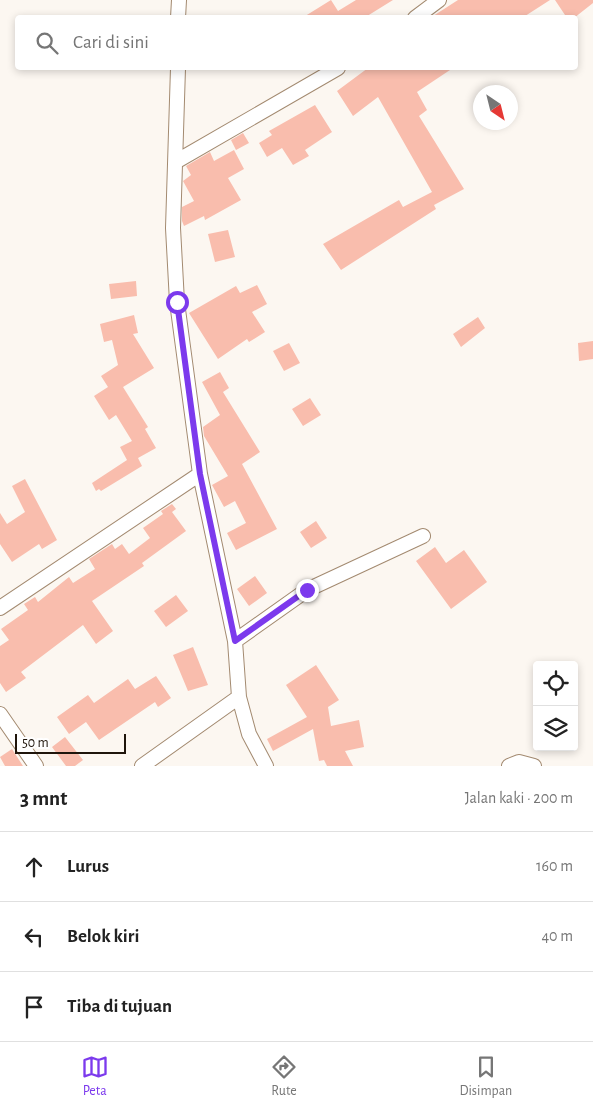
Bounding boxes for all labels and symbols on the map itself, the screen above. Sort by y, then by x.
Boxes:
north arrow [473,85,518,130]
route start [166,291,189,314]
route end [296,579,319,602]
scale bar [15,731,126,754]

